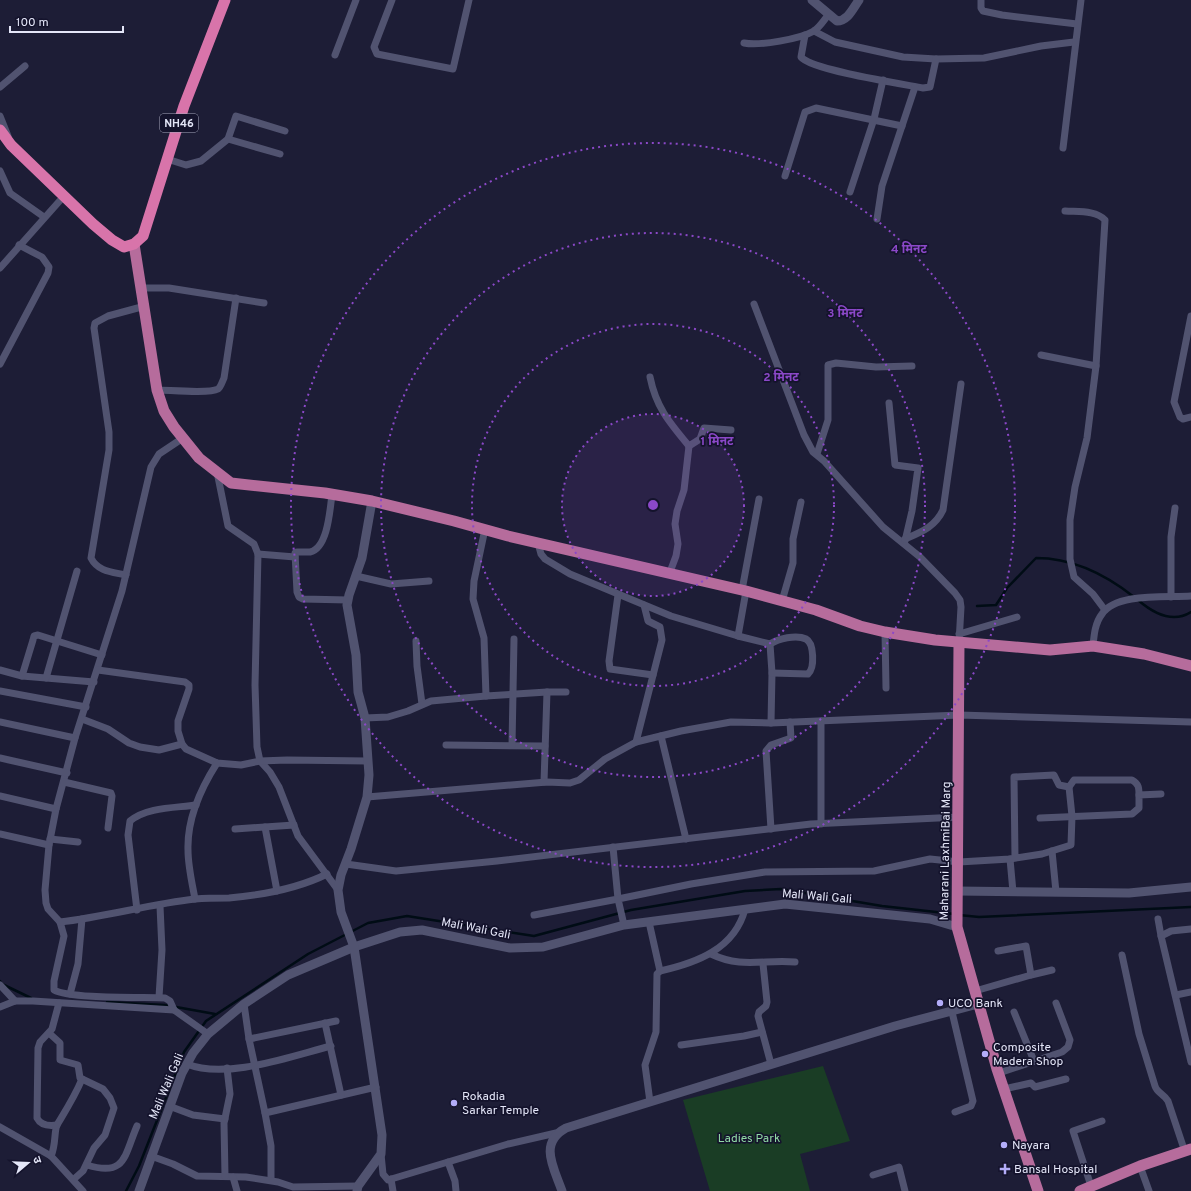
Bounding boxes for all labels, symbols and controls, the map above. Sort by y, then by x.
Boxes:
scale bar [10,8,123,34]
text: 100 m [16,15,49,31]
road number: NH46 [160,114,198,132]
text: 4 मिनट [891,241,927,258]
text: 3 मिनट [827,305,863,322]
text: 2 मिनट [763,369,799,386]
text: 1 मिनट [701,433,734,450]
centre of rings [646,498,660,512]
street label: Maharani LaxhmiBai Marg [937,781,955,921]
street label: Mali Wali Gali [781,886,853,908]
street label: Mali Wali Gali [440,914,512,944]
place label: UCO Bank [948,996,1003,1012]
marker: UCO Bank [935,998,945,1008]
place label: Composite Madera Shop [993,1040,1063,1070]
marker: Composite Madera Shop [980,1049,990,1059]
street label: Mali Wali Gali [146,1051,188,1122]
place label: Rokadia Sarkar Temple [462,1089,539,1119]
marker: Rokadia Sarkar Temple [449,1098,459,1108]
park label: Ladies Park [718,1131,780,1147]
place label: Nayara [1012,1138,1050,1154]
marker: Nayara [999,1140,1009,1150]
north arrow [8,1143,48,1183]
text: उ [29,1155,44,1166]
place label: Bansal Hospital [1014,1162,1097,1178]
marker: Bansal Hospital [999,1163,1011,1175]

